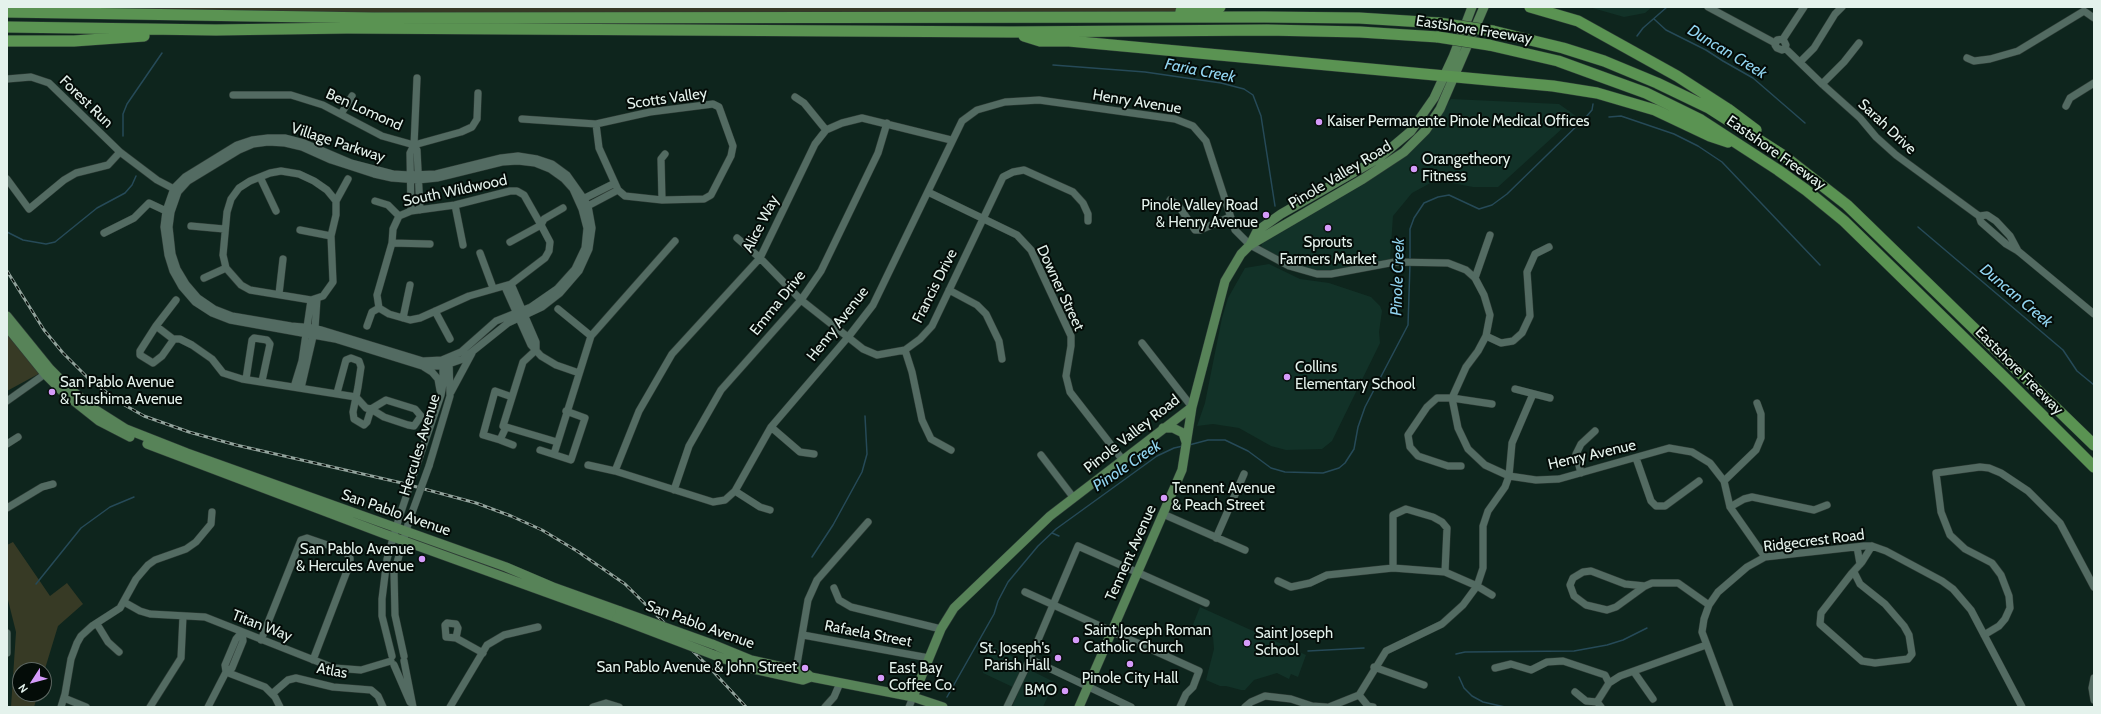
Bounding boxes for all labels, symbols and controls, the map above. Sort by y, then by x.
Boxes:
street label: Eastshore Freeway [1415,12,1533,48]
water label: Duncan Creek [1684,21,1770,83]
water label: Faria Creek [1163,55,1237,87]
street label: Forest Run [56,72,116,132]
street label: Scotts Valley [626,84,708,114]
street label: Ben Lomond [323,85,405,135]
street label: Henry Avenue [1091,86,1183,118]
street label: Sarah Drive [1854,96,1920,158]
street label: Eastshore Freeway [1723,112,1829,194]
place label: Kaiser Permanente Pinole Medical Offices [1327,113,1590,131]
marker: Kaiser Permanente Pinole Medical Offices [1314,117,1324,127]
street label: Village Parkway [289,119,387,167]
street label: Pinole Valley Road [1285,137,1395,213]
place label: Orangetheory Fitness [1422,151,1510,186]
marker: Orangetheory Fitness [1409,164,1419,174]
street label: South Wildwood [401,171,509,211]
street label: Alice Way [739,192,783,256]
place label: Pinole Valley Road & Henry Avenue [1141,197,1258,232]
marker: Pinole Valley Road & Henry Avenue [1261,210,1271,220]
marker: Sprouts Farmers Market [1323,223,1333,233]
place label: Sprouts Farmers Market [1279,234,1377,269]
water label: Pinole Creek [1387,238,1409,316]
street label: Downer Street [1032,242,1088,334]
street label: Francis Drive [909,246,961,326]
water label: Duncan Creek [1976,260,2056,332]
street label: Emma Drive [746,267,810,339]
street label: Henry Avenue [803,283,873,365]
street label: Eastshore Freeway [1971,323,2067,419]
place label: Collins Elementary School [1295,359,1415,394]
marker: Collins Elementary School [1282,372,1292,382]
place label: San Pablo Avenue & Tsushima Avenue [60,374,183,409]
marker: San Pablo Avenue & Tsushima Avenue [47,387,57,397]
street label: Pinole Valley Road [1080,391,1184,477]
street label: Hercules Avenue [396,392,444,498]
water label: Pinole Creek [1089,436,1165,496]
street label: Henry Avenue [1546,436,1638,474]
place label: Tennent Avenue & Peach Street [1172,480,1275,515]
street label: San Pablo Avenue [339,486,453,540]
marker: Tennent Avenue & Peach Street [1159,493,1169,503]
street label: Tennent Avenue [1102,502,1160,604]
street label: Ridgecrest Road [1762,526,1866,556]
place label: San Pablo Avenue & Hercules Avenue [296,541,414,576]
marker: San Pablo Avenue & Hercules Avenue [417,554,427,564]
street label: San Pablo Avenue [643,597,757,653]
street label: Titan Way [229,606,295,646]
street label: Rafaela Street [823,617,913,651]
place label: Saint Joseph Roman Catholic Church [1084,622,1211,657]
place label: Saint Joseph School [1255,625,1333,660]
marker: Saint Joseph Roman Catholic Church [1071,635,1081,645]
marker: Saint Joseph School [1242,638,1252,648]
place label: St. Joseph's Parish Hall [979,640,1050,675]
marker: St. Joseph's Parish Hall [1053,653,1063,663]
street label: Atlas [315,659,349,683]
place label: San Pablo Avenue & John Street [597,659,797,677]
marker: Pinole City Hall [1125,659,1135,669]
place label: East Bay Coffee Co. [889,660,955,695]
north arrow [12,662,52,702]
marker: San Pablo Avenue & John Street [800,663,810,673]
place label: Pinole City Hall [1082,670,1178,688]
marker: East Bay Coffee Co. [876,673,886,683]
text: N [15,681,31,696]
place label: BMO [1024,682,1057,700]
marker: BMO [1060,686,1070,696]

